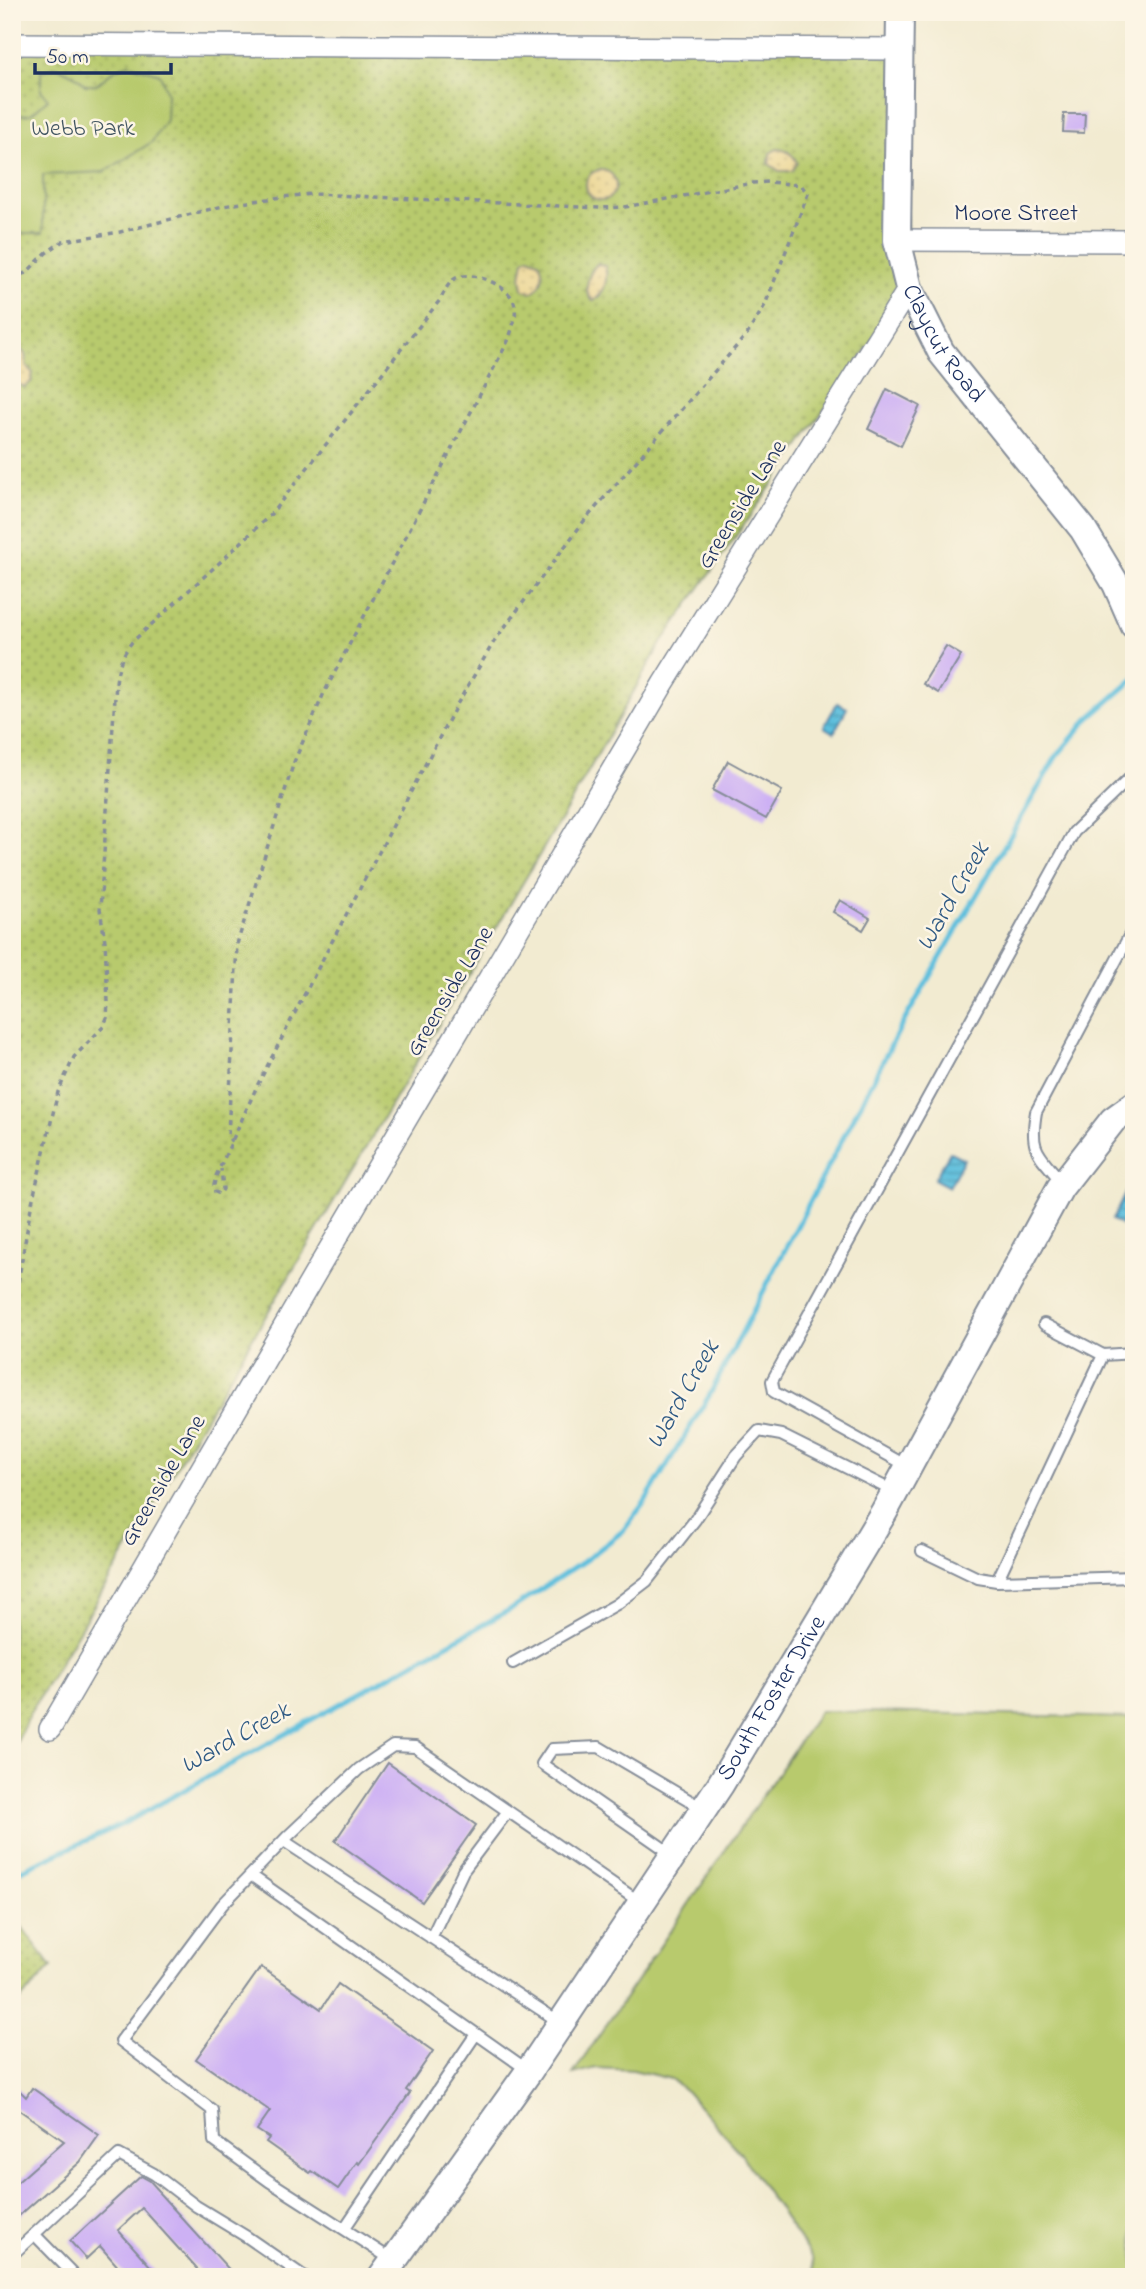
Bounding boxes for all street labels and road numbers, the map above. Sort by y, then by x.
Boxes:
street label: Moore Street [954,197,1078,232]
street label: Claycut Road [892,278,993,411]
street label: Greenside Lane [689,433,797,577]
street label: Greenside Lane [398,920,504,1064]
street label: Greenside Lane [112,1408,216,1553]
street label: South Foster Drive [709,1609,835,1788]

